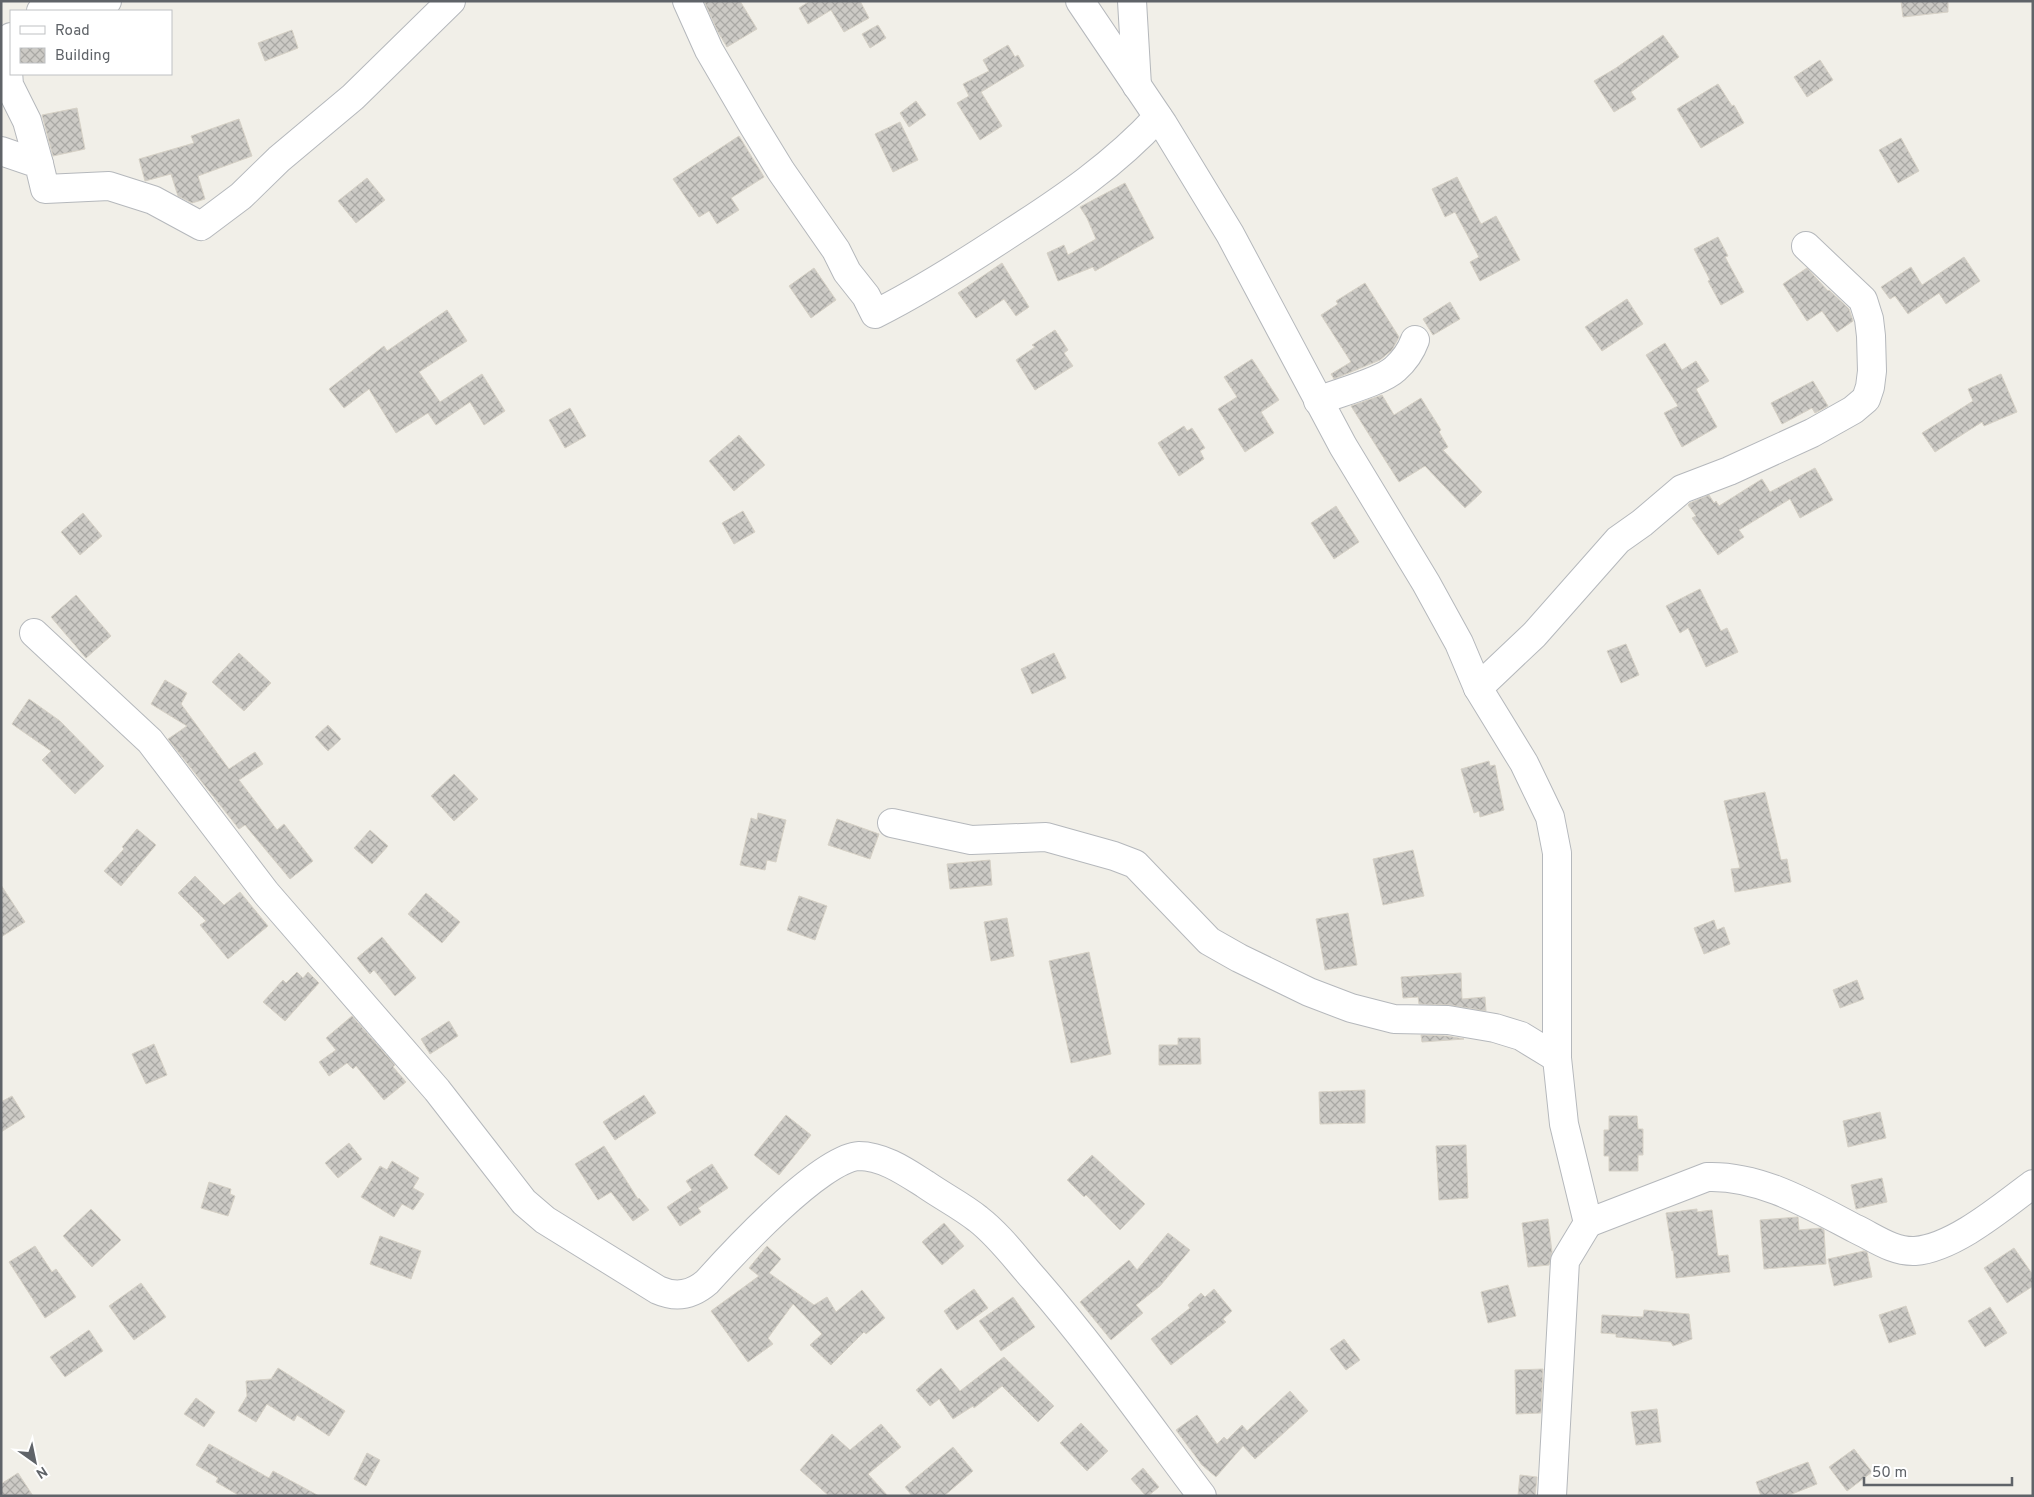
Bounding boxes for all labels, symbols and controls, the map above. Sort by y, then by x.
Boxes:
legend [10,10,172,75]
text: Road [55,22,90,41]
text: Building [55,47,110,66]
north arrow [10,1437,60,1487]
scale bar [1864,1454,2012,1486]
text: N [32,1462,50,1482]
text: 50 m [1872,1464,1907,1483]

